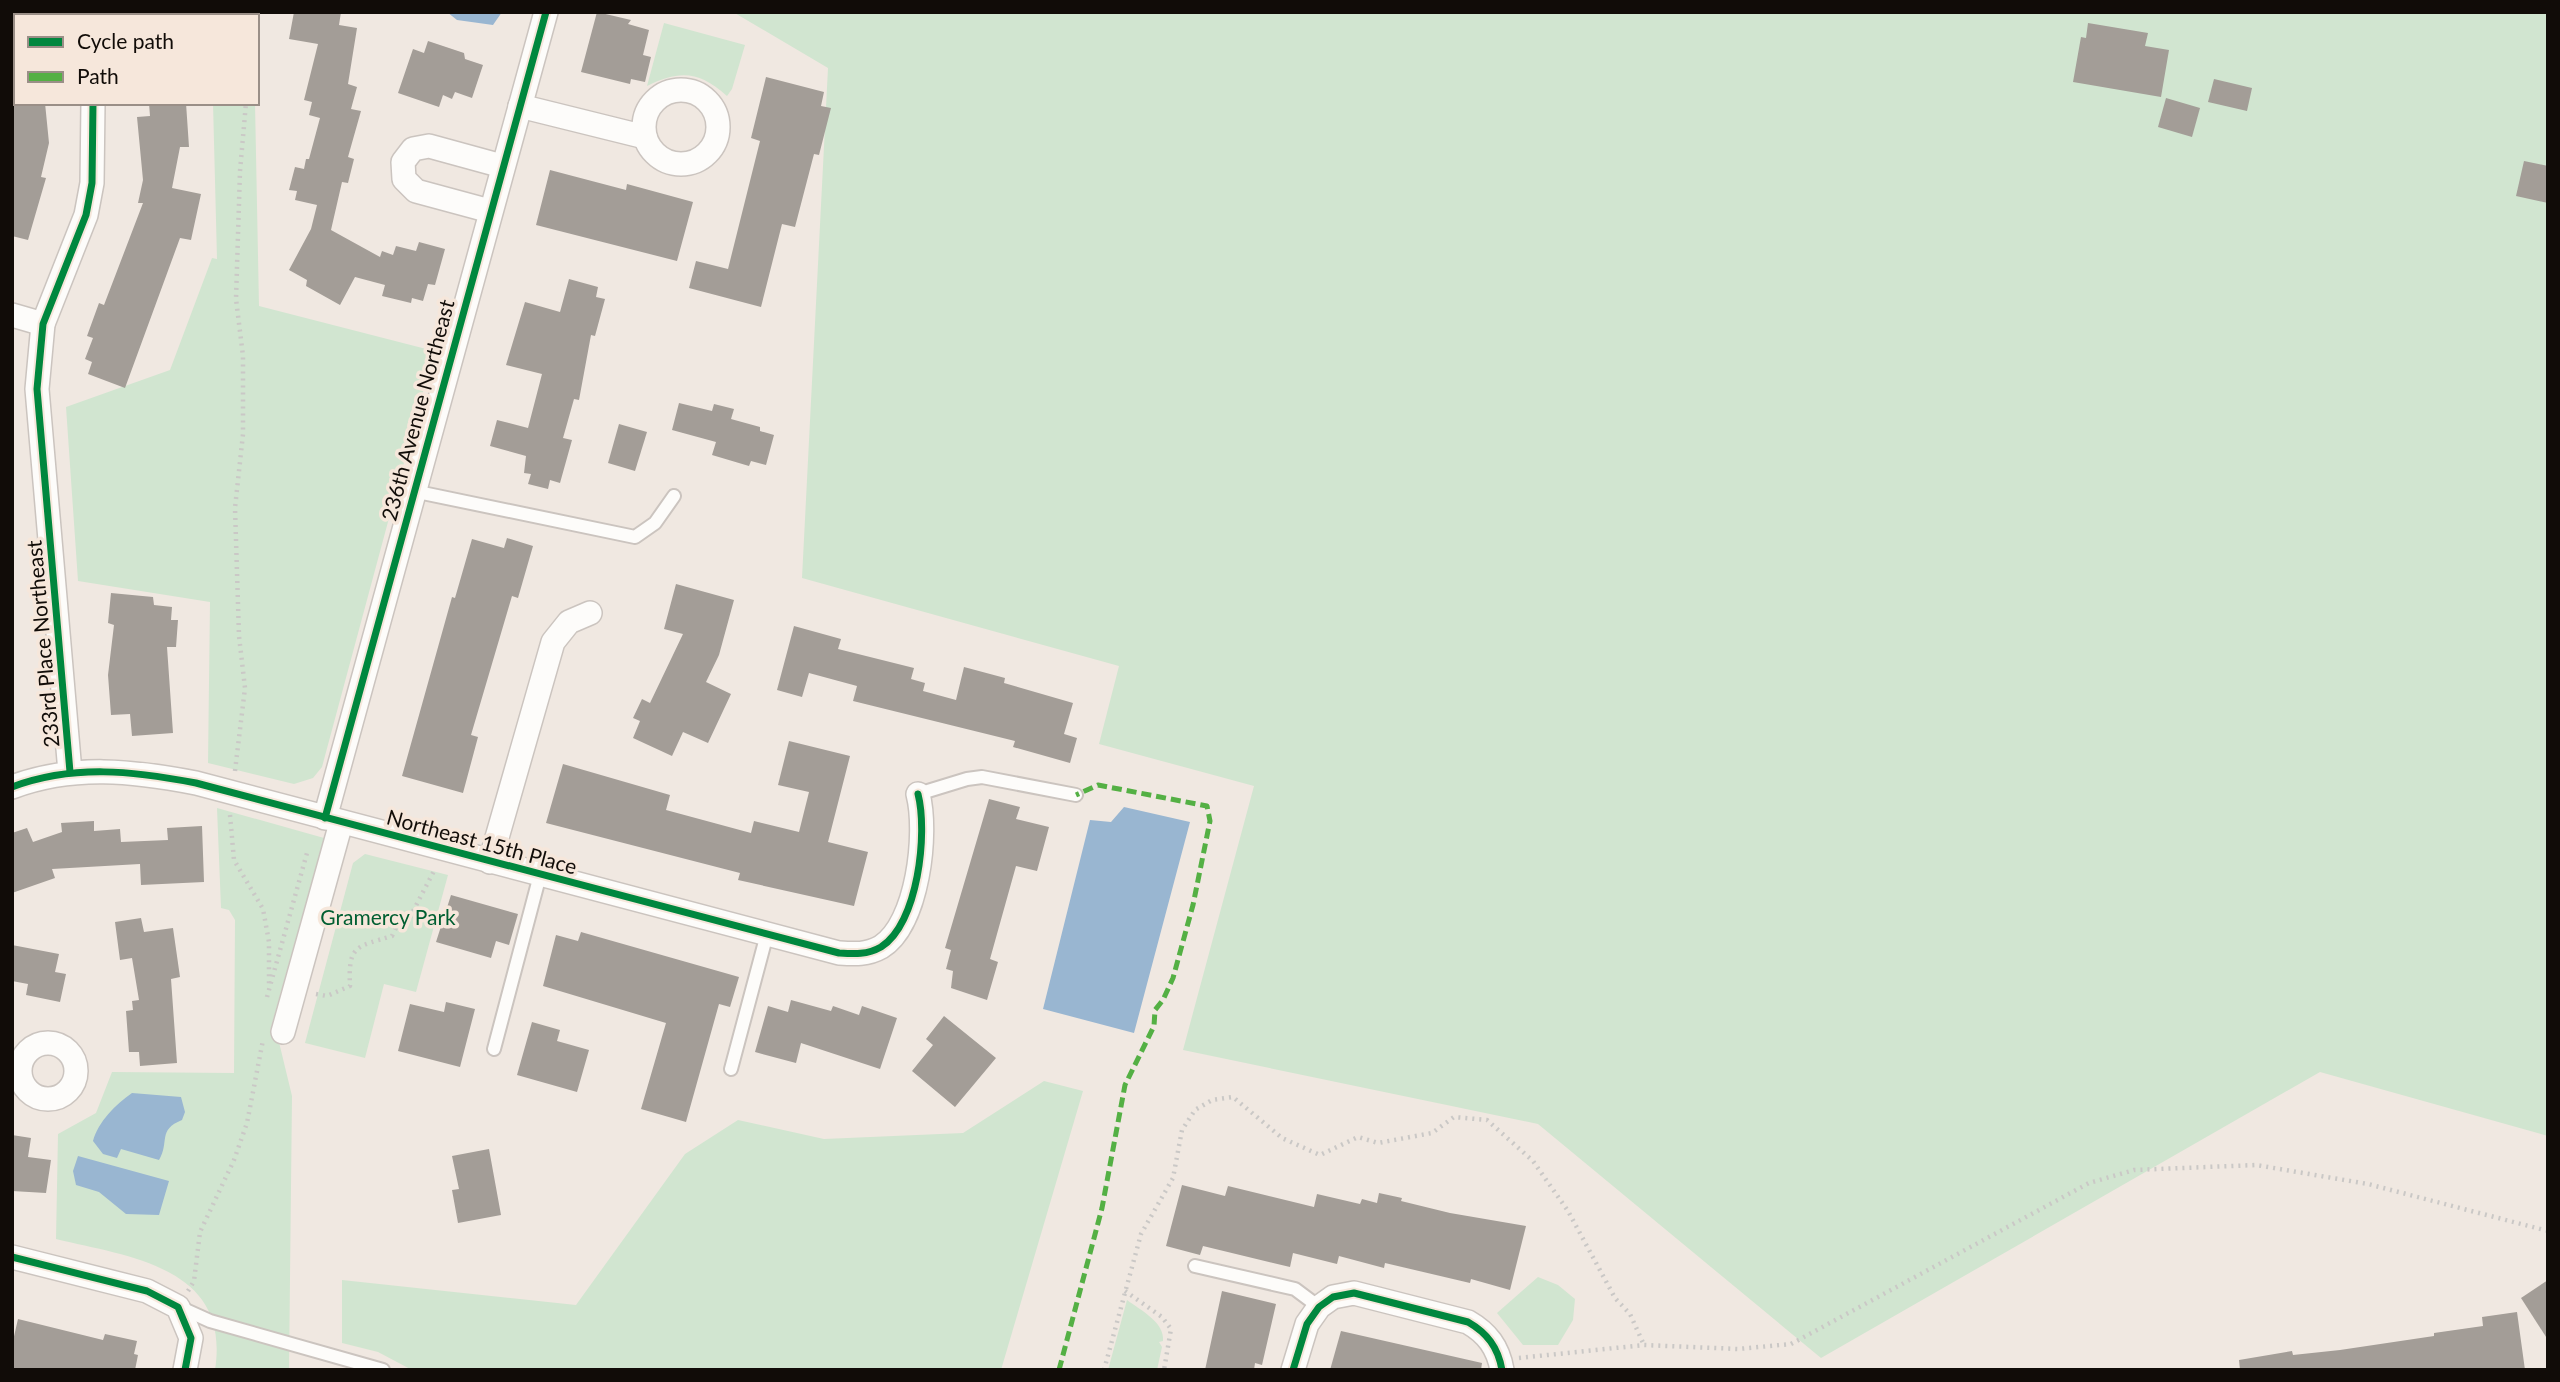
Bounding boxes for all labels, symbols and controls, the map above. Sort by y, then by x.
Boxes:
legend [14,14,259,105]
text: Cycle path [77,28,174,53]
text: Path [77,63,119,88]
street label: 236th Avenue Northeast [375,296,459,523]
street label: 233rd Place Northeast [20,539,64,749]
street label: Northeast 15th Place [384,804,580,878]
park label: Gramercy Park [320,904,456,929]

